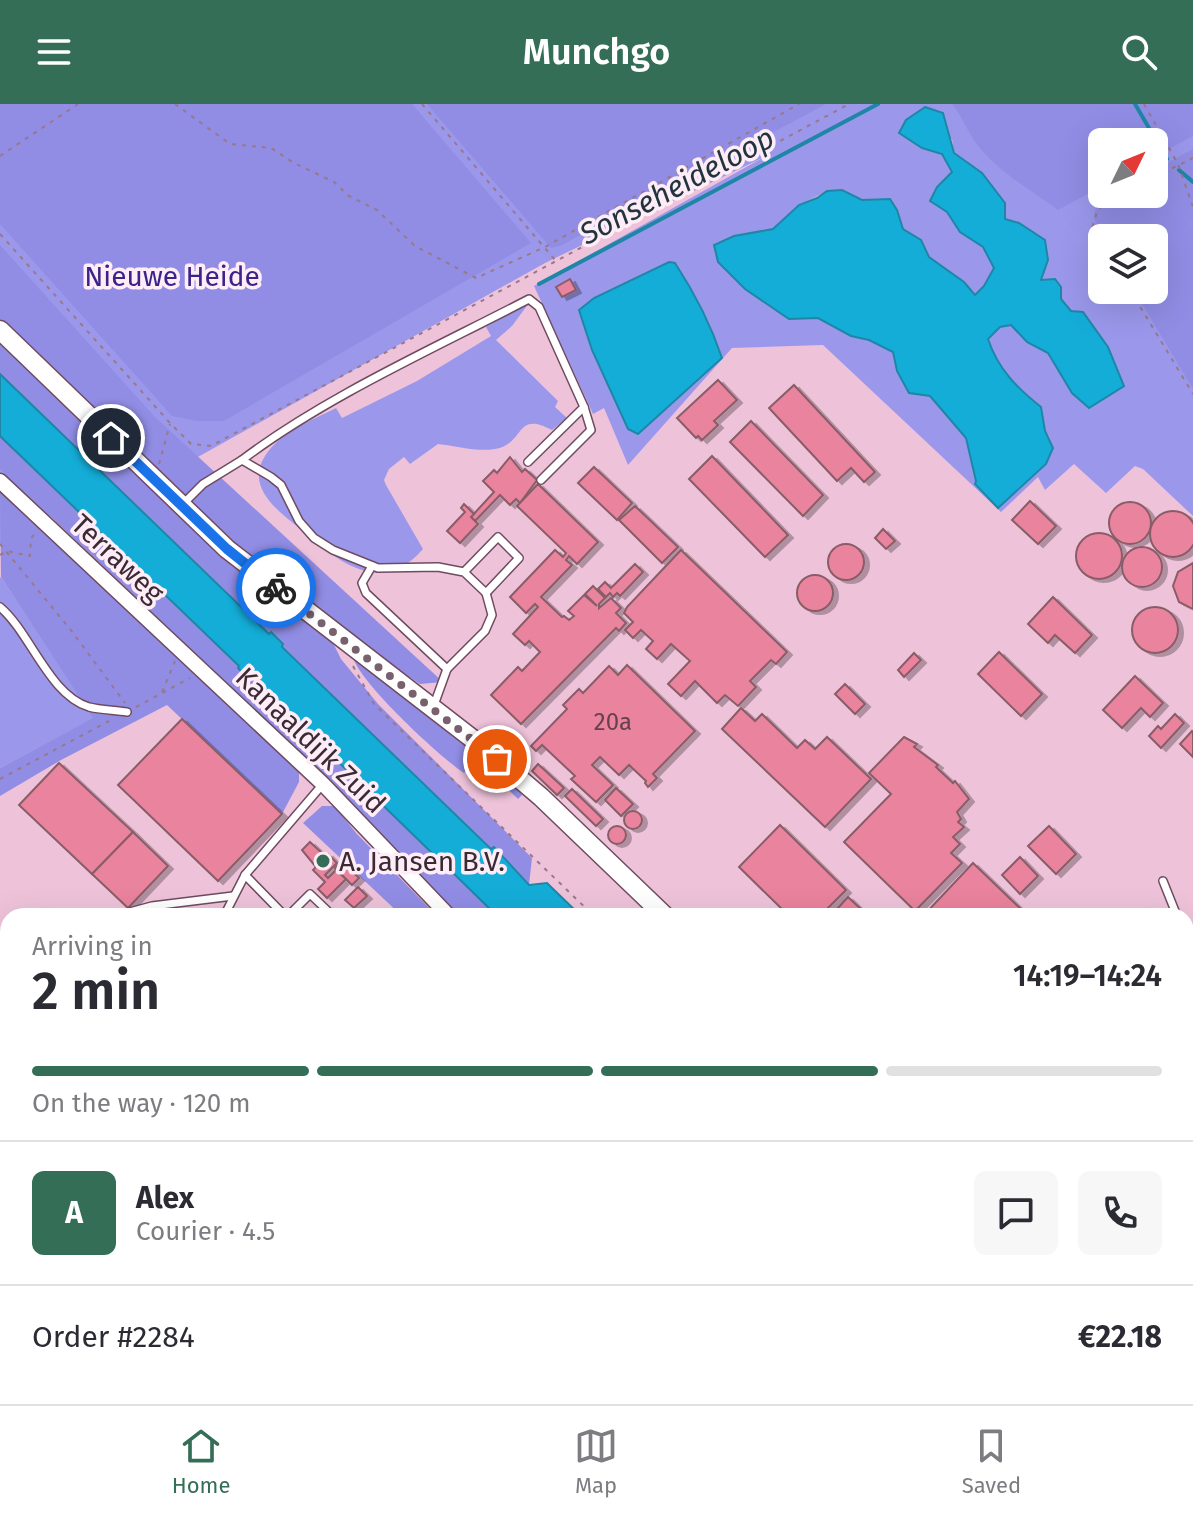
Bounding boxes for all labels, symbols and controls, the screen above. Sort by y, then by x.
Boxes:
icon: menu [32,30,76,74]
text: Munchgo [523,30,670,74]
icon: search [1117,30,1161,74]
water label: Sonseheideloop [573,120,780,253]
north arrow [1088,128,1168,208]
map controls [1088,128,1168,304]
button: layers [1088,224,1168,304]
park label: Nieuwe Heide [84,260,260,293]
pin [77,404,145,472]
icon: home [89,416,133,460]
street label: Terraweg [65,507,171,610]
courier [236,548,316,628]
icon: bike [254,566,298,610]
street label: Kanaaldijk Zuid [229,661,392,820]
house number: 20a [594,708,632,736]
pin [463,725,531,793]
icon: bag [475,737,519,781]
place label: A. Jansen B.V. [339,845,505,878]
marker: A. Jansen B.V. [314,852,332,870]
text: Arriving in [32,931,153,962]
text: 14:19–14:24 [1013,958,1162,994]
text: 2 min [32,960,160,1023]
text: On the way · 120 m [32,1088,251,1119]
button: chat [974,1171,1058,1255]
button: phone [1078,1171,1162,1255]
text: Alex [136,1180,194,1216]
text: A [65,1195,83,1231]
text: Courier · 4.5 [136,1216,275,1247]
text: Order #2284 [32,1319,195,1355]
text: €22.18 [1078,1319,1162,1355]
tab: Home [172,1424,230,1499]
tab: Map [574,1424,618,1499]
tab: Saved [962,1424,1021,1499]

